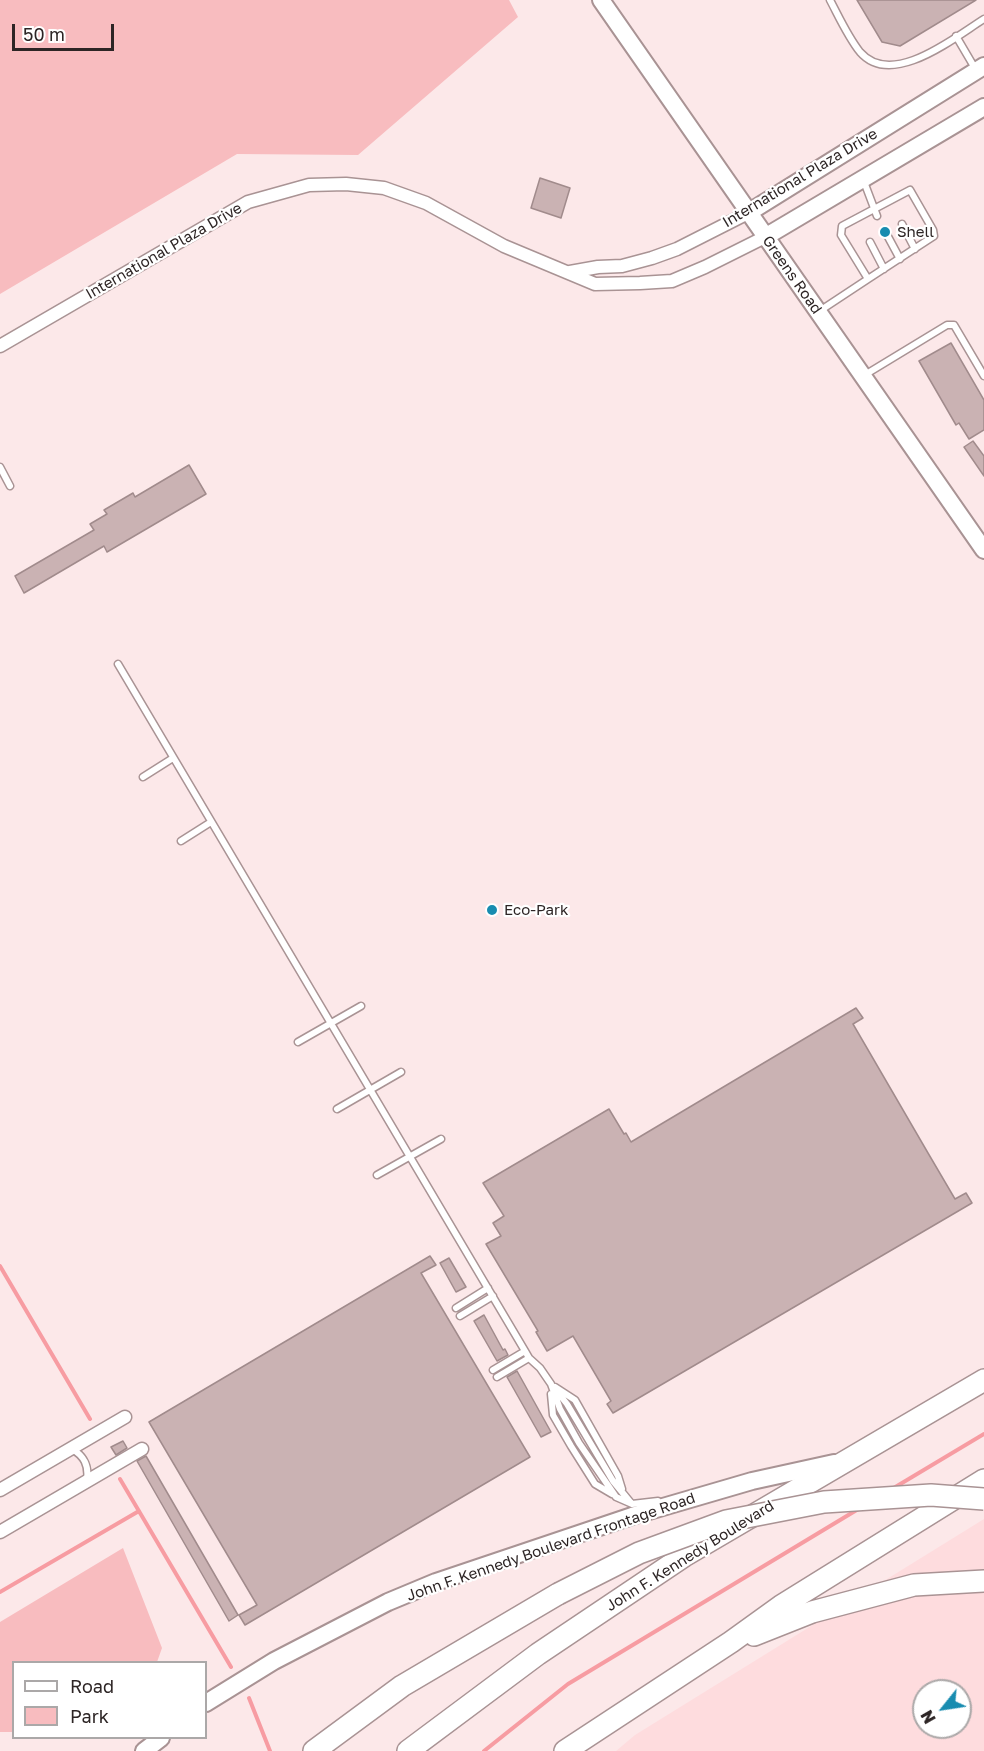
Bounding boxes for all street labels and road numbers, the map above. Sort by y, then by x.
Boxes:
street label: International Plaza Drive [719,125,881,231]
street label: International Plaza Drive [83,199,245,303]
street label: Greens Road [758,232,826,318]
street label: John F. Kennedy Boulevard Frontage Road [404,1489,698,1605]
street label: John F. Kennedy Boulevard [603,1497,777,1615]

